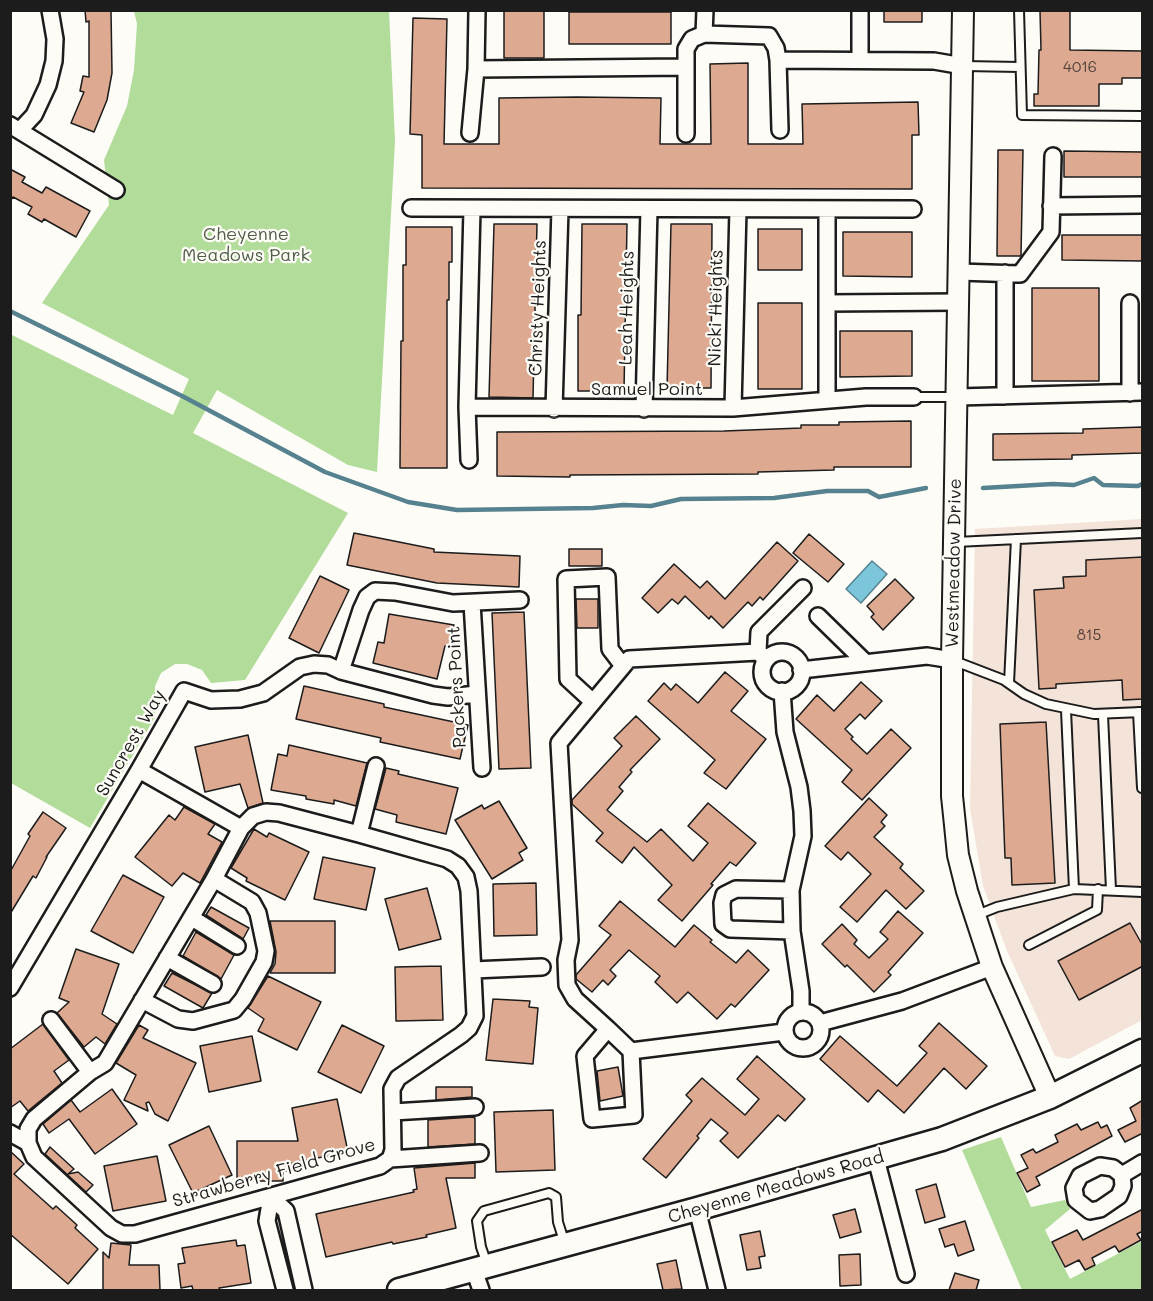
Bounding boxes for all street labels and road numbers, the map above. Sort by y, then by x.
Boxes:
street label: Christy Heights [525,240,551,376]
street label: Nicki Heights [704,249,728,367]
street label: Leah Heights [615,251,639,365]
street label: Samuel Point [591,378,703,400]
street label: Westmeadow Drive [942,478,966,648]
street label: Packers Point [443,625,471,749]
street label: Suncrest Way [92,686,170,800]
street label: Strawberry Field Grove [170,1134,378,1212]
street label: Cheyenne Meadows Road [666,1146,886,1228]

